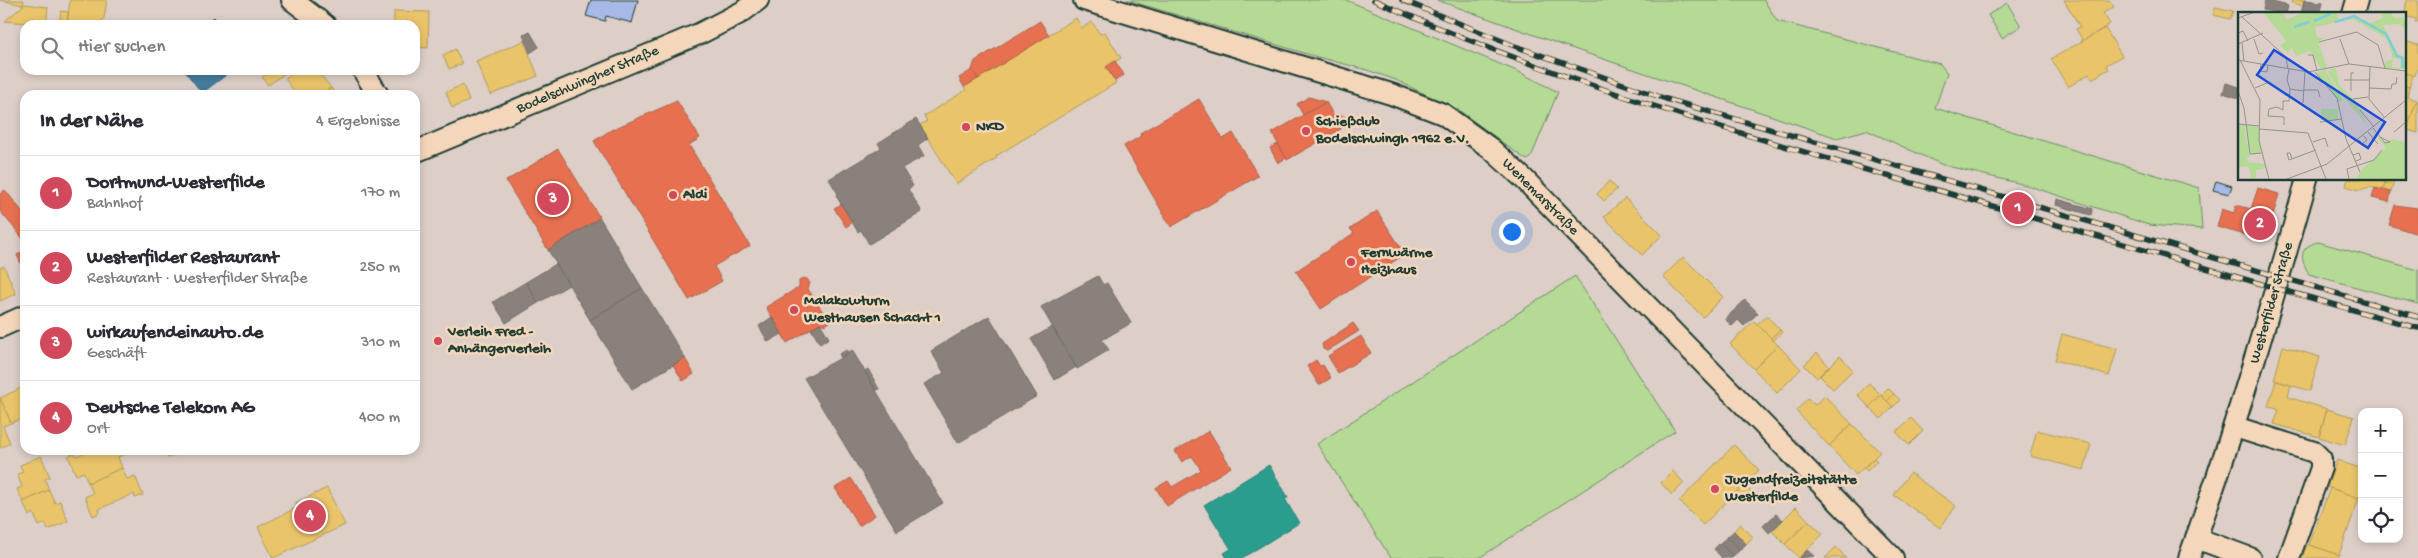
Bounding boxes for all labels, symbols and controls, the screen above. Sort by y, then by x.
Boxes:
inset map [2238,12,2406,180]
search box [20,20,420,75]
icon: search [38,34,66,62]
text: Hier suchen [78,36,165,59]
street label: Bodelschwingher Straße [513,42,662,119]
text: In der Nähe [40,110,143,135]
text: 4 Ergebnisse [316,113,400,132]
place label: Schießclub Bodelschwingh 1962 e.V. [1315,113,1470,148]
place label: NKD [976,118,1005,136]
marker: NKD [960,121,972,133]
marker: Schießclub Bodelschwingh 1962 e.V. [1300,125,1312,137]
street label: Wenemarstraße [1498,155,1583,240]
text: Dortmund-Westerfilde [87,172,265,195]
pin: 3 [537,180,569,218]
text: 1 [53,184,59,203]
text: 170 m [361,184,400,203]
place label: Aldi [682,186,707,204]
marker: Aldi [667,189,679,201]
pin: 1 [2002,189,2034,227]
text: Bahnhof [87,195,142,214]
pin: 2 [2244,205,2276,243]
your location [1499,219,1525,245]
street label: Westerfilder Straße [2246,240,2298,366]
place label: Fernwärme Heizhaus [1360,244,1434,279]
text: Westerfilder Restaurant [87,247,279,270]
marker: Fernwärme Heizhaus [1345,256,1357,268]
text: 2 [52,259,60,278]
text: 250 m [360,259,400,278]
text: Restaurant · Westerfilder Straße [87,270,307,289]
place label: Malakowturm Westhausen Schacht 1 [803,292,941,327]
marker: Malakowturm Westhausen Schacht 1 [788,304,800,316]
text: wirkaufendeinauto.de [87,322,263,345]
place label: Verleih Fred - Anhängerverleih [447,323,551,358]
text: 3 [52,334,60,353]
text: 310 m [361,334,400,353]
marker: Verleih Fred - Anhängerverleih [432,335,444,347]
text: Geschäft [87,345,146,364]
text: Deutsche Telekom AG [87,397,254,420]
map controls [2358,408,2403,543]
button: + [2358,408,2403,453]
text: 4 [52,409,60,428]
text: 400 m [359,409,400,428]
text: Ort [87,420,109,439]
button: − [2358,453,2403,498]
place label: Jugendfreizeitstätte Westerfilde [1724,471,1858,506]
marker: Jugendfreizeitstätte Westerfilde [1709,483,1721,495]
pin: 4 [294,497,326,535]
button: locate [2358,498,2403,543]

